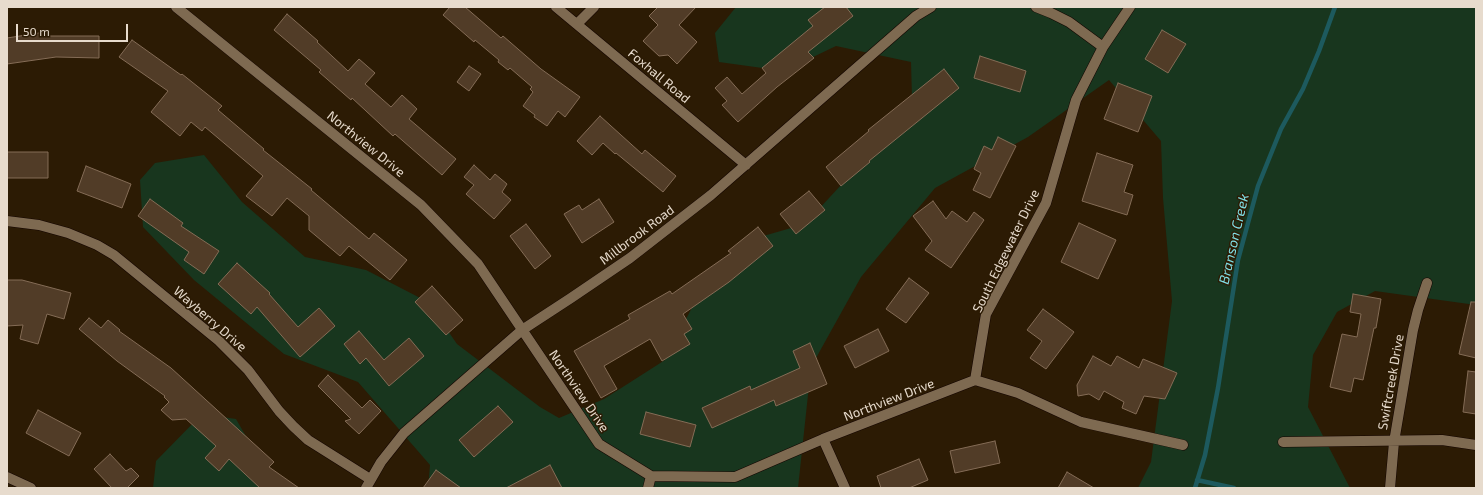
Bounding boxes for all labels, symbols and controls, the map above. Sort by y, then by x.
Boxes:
scale bar [18,16,130,42]
text: 50 m [23,24,50,38]
street label: Foxhall Road [625,46,693,106]
street label: Northview Drive [324,108,408,180]
street label: South Edgewater Drive [969,187,1043,315]
water label: Branson Creek [1215,192,1253,286]
street label: Millbrook Road [597,202,677,268]
street label: Wayberry Drive [170,283,250,355]
street label: Swiftcreek Drive [1375,333,1407,431]
street label: Northview Drive [546,347,612,435]
street label: Northview Drive [841,376,937,424]

